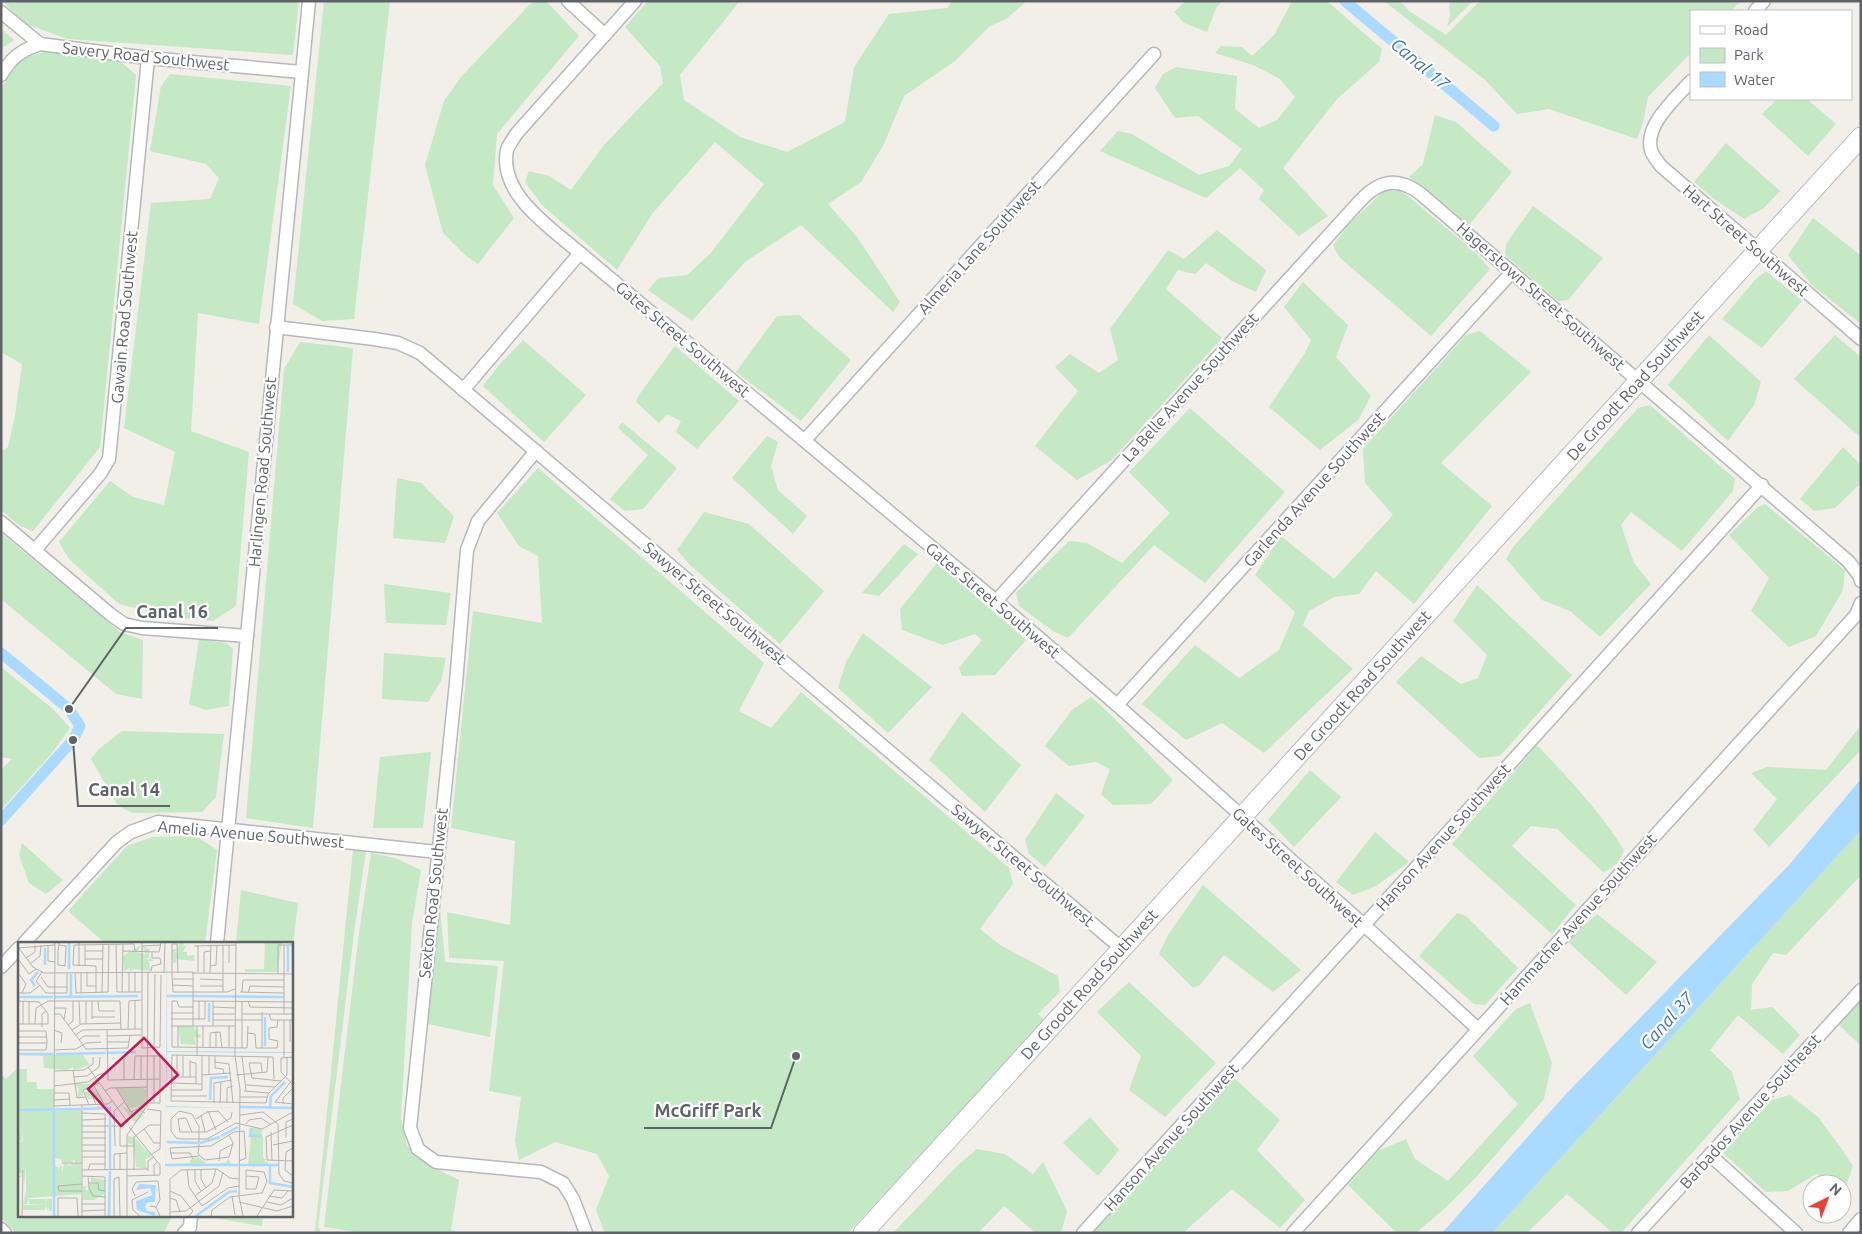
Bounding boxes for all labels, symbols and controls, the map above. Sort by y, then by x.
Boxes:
legend [1690,10,1852,100]
text: Road [1734,21,1769,38]
water label: Canal 17 [1387,33,1454,94]
street label: Savery Road Southwest [61,38,231,74]
text: Park [1734,46,1764,63]
text: Water [1734,71,1775,88]
street label: Almeria Lane Southwest [914,176,1044,318]
street label: Hart Street Southwest [1680,181,1813,300]
street label: Hagerstown Street Southwest [1453,218,1629,374]
street label: Gawain Road Southwest [107,229,141,404]
street label: Gates Street Southwest [612,278,754,401]
street label: De Groodt Road Southwest [1563,306,1708,464]
street label: La Belle Avenue Southwest [1118,308,1262,465]
street label: Harlingen Road Southwest [245,375,279,568]
street label: Garlenda Avenue Southwest [1240,407,1389,570]
street label: Sawyer Street Southwest [640,538,791,668]
street label: Gates Street Southwest [922,539,1064,662]
callout: Canal 16 [126,595,218,628]
text: Canal 16 [136,601,208,621]
street label: De Groodt Road Southwest [1290,606,1435,764]
street label: Hanson Avenue Southwest [1372,759,1514,914]
callout: Canal 14 [78,773,170,806]
text: Canal 14 [88,779,160,799]
street label: Sawyer Street Southwest [948,800,1099,930]
street label: Gates Street Southwest [1229,804,1368,931]
street label: Sexton Road Southwest [415,806,451,979]
street label: Amelia Avenue Southwest [157,817,346,851]
street label: Hammacher Avenue Southwest [1496,829,1660,1009]
street label: De Groodt Road Southwest [1017,905,1162,1063]
inset map [18,942,292,1216]
water label: Canal 37 [1635,987,1698,1053]
street label: Barbados Avenue Southeast [1676,1030,1825,1192]
street label: Hanson Avenue Southwest [1100,1059,1242,1214]
callout: McGriff Park [644,1095,771,1128]
text: McGriff Park [654,1100,762,1120]
north arrow [1802,1174,1852,1224]
text: N [1826,1180,1845,1199]

